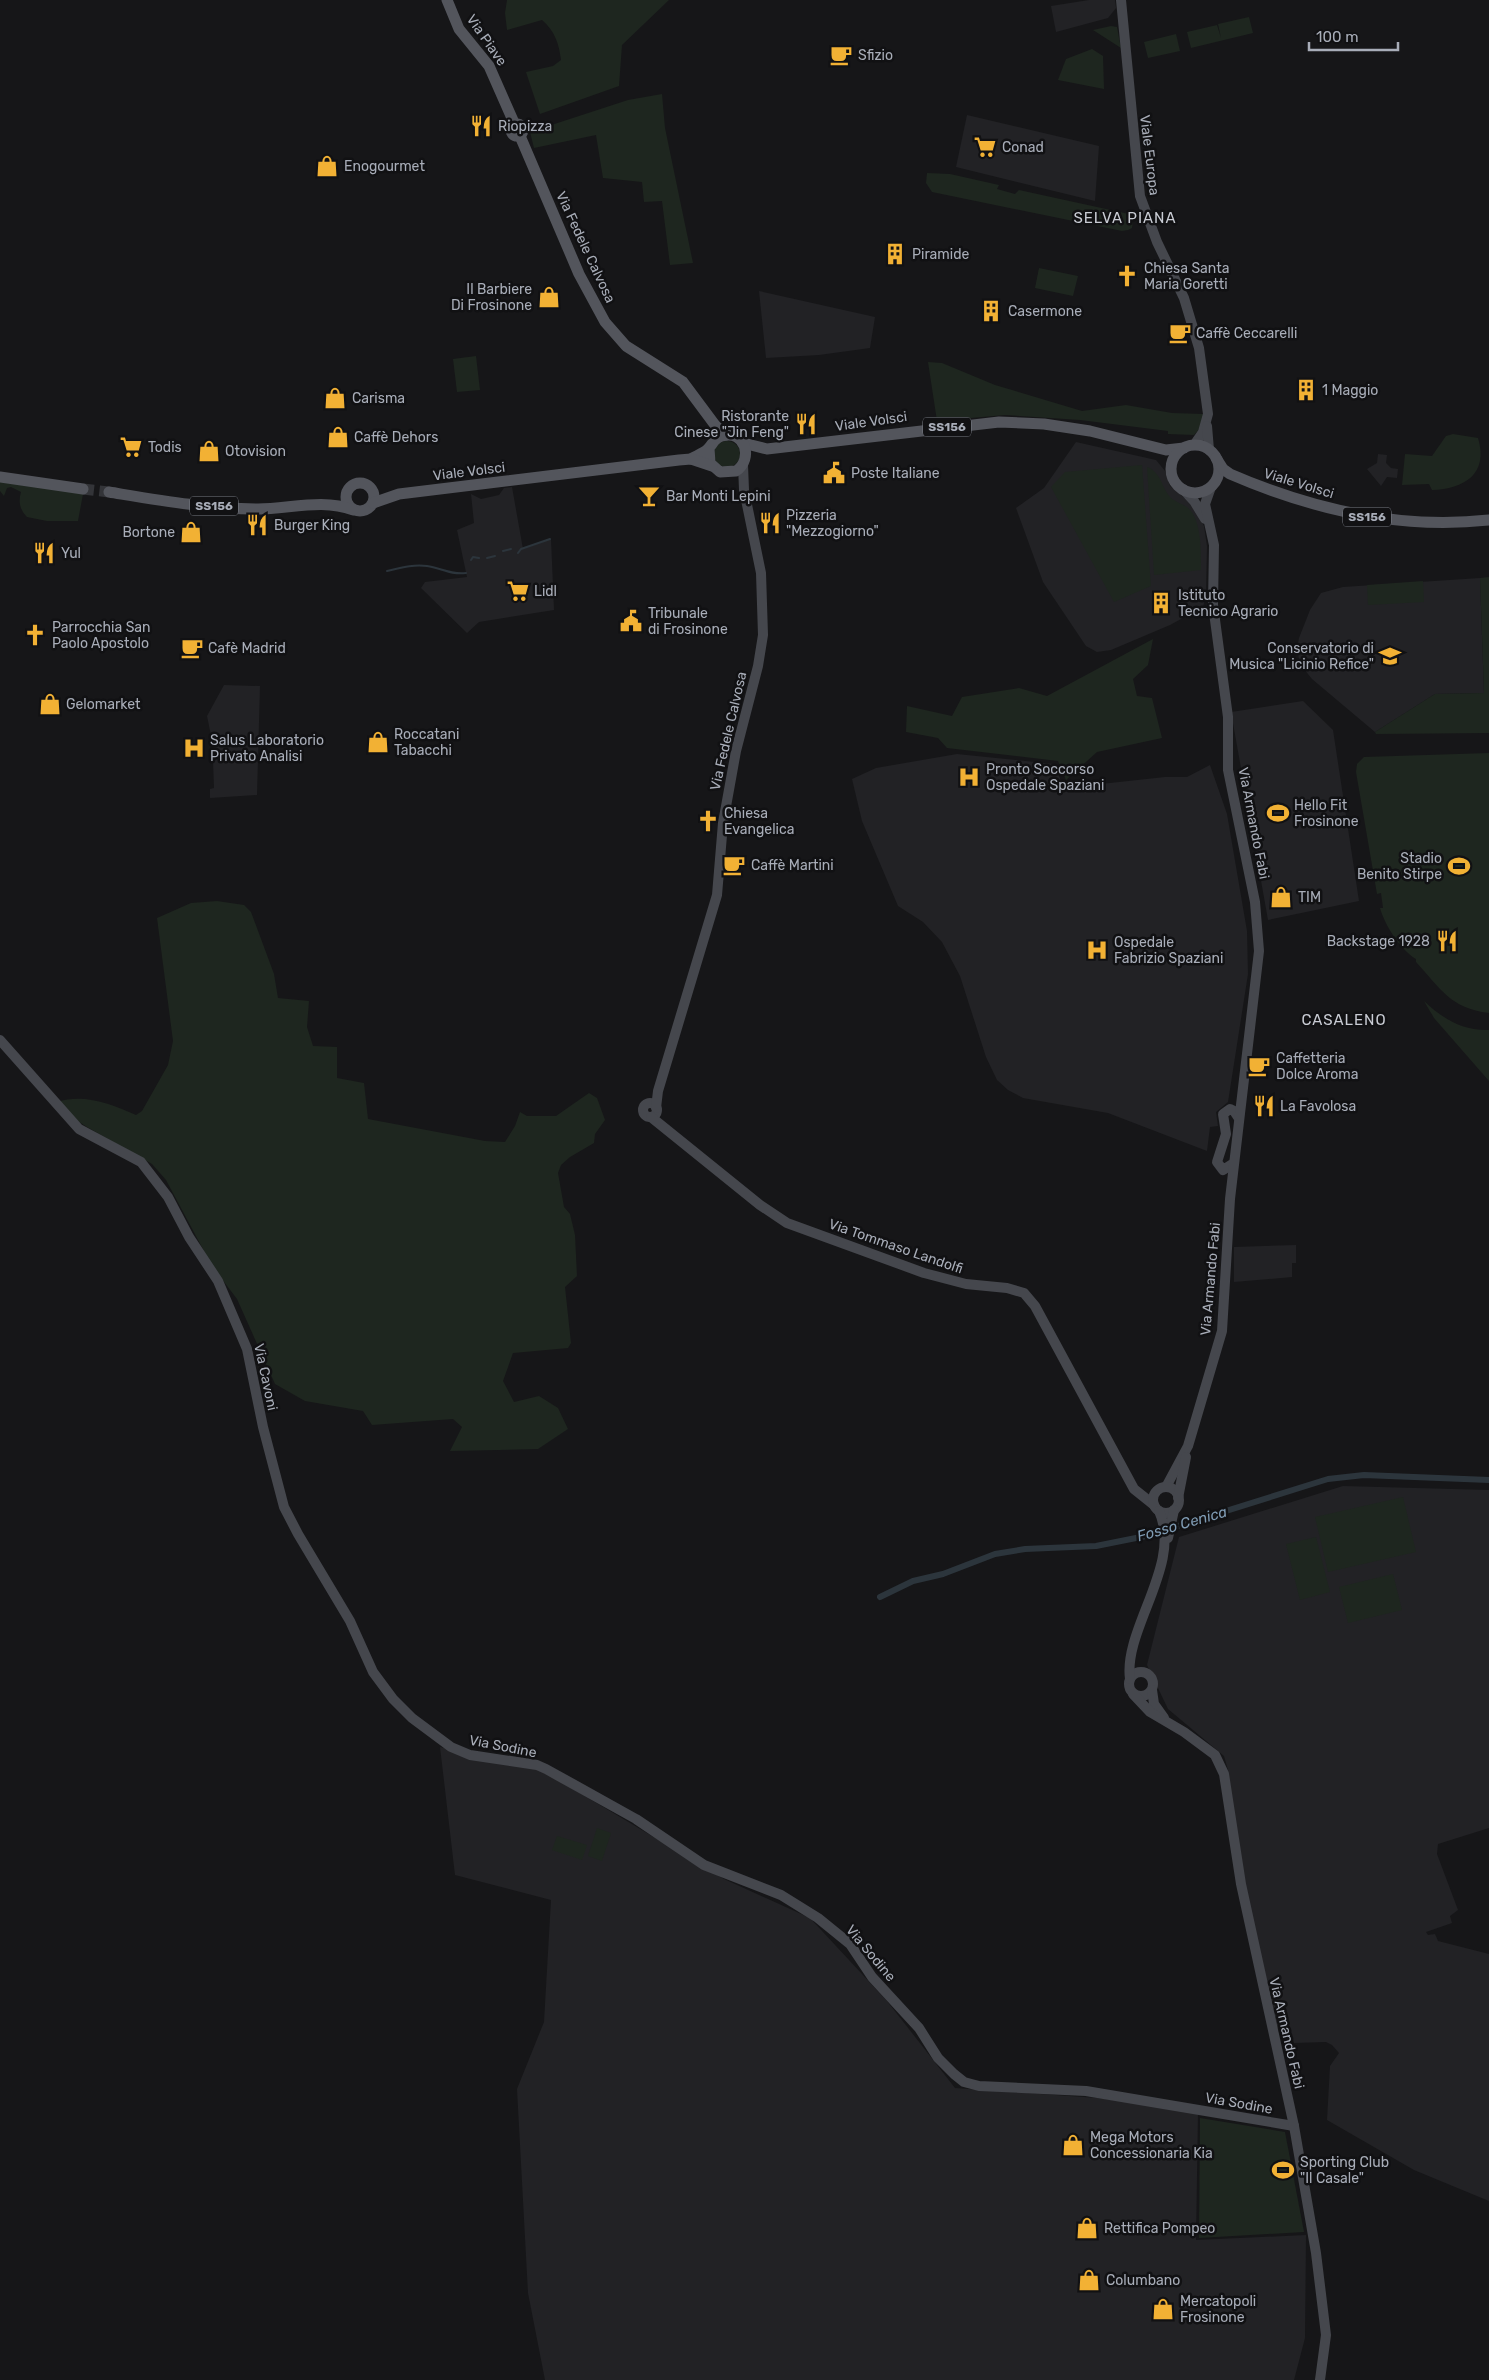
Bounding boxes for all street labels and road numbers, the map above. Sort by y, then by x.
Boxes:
street label: Via Piave [463,11,511,69]
street label: Viale Europa [1136,114,1163,196]
street label: Via Fedele Calvosa [552,189,619,306]
street label: Viale Volsci [834,408,908,435]
road number: SS156 [923,418,971,437]
street label: Viale Volsci [432,459,506,484]
street label: Viale Volsci [1262,465,1336,502]
road number: SS156 [190,496,238,516]
road number: SS156 [1343,508,1391,526]
street label: Via Fedele Calvosa [707,670,750,792]
street label: Via Armando Fabi [1234,766,1273,881]
street label: Via Tommaso Landolfi [826,1215,965,1277]
street label: Via Armando Fabi [1197,1222,1224,1336]
street label: Via Cavoni [250,1342,281,1412]
street label: Via Sodine [468,1732,538,1761]
street label: Via Sodine [842,1922,899,1985]
street label: Via Armando Fabi [1265,1976,1308,2090]
street label: Via Sodine [1204,2089,1274,2118]

